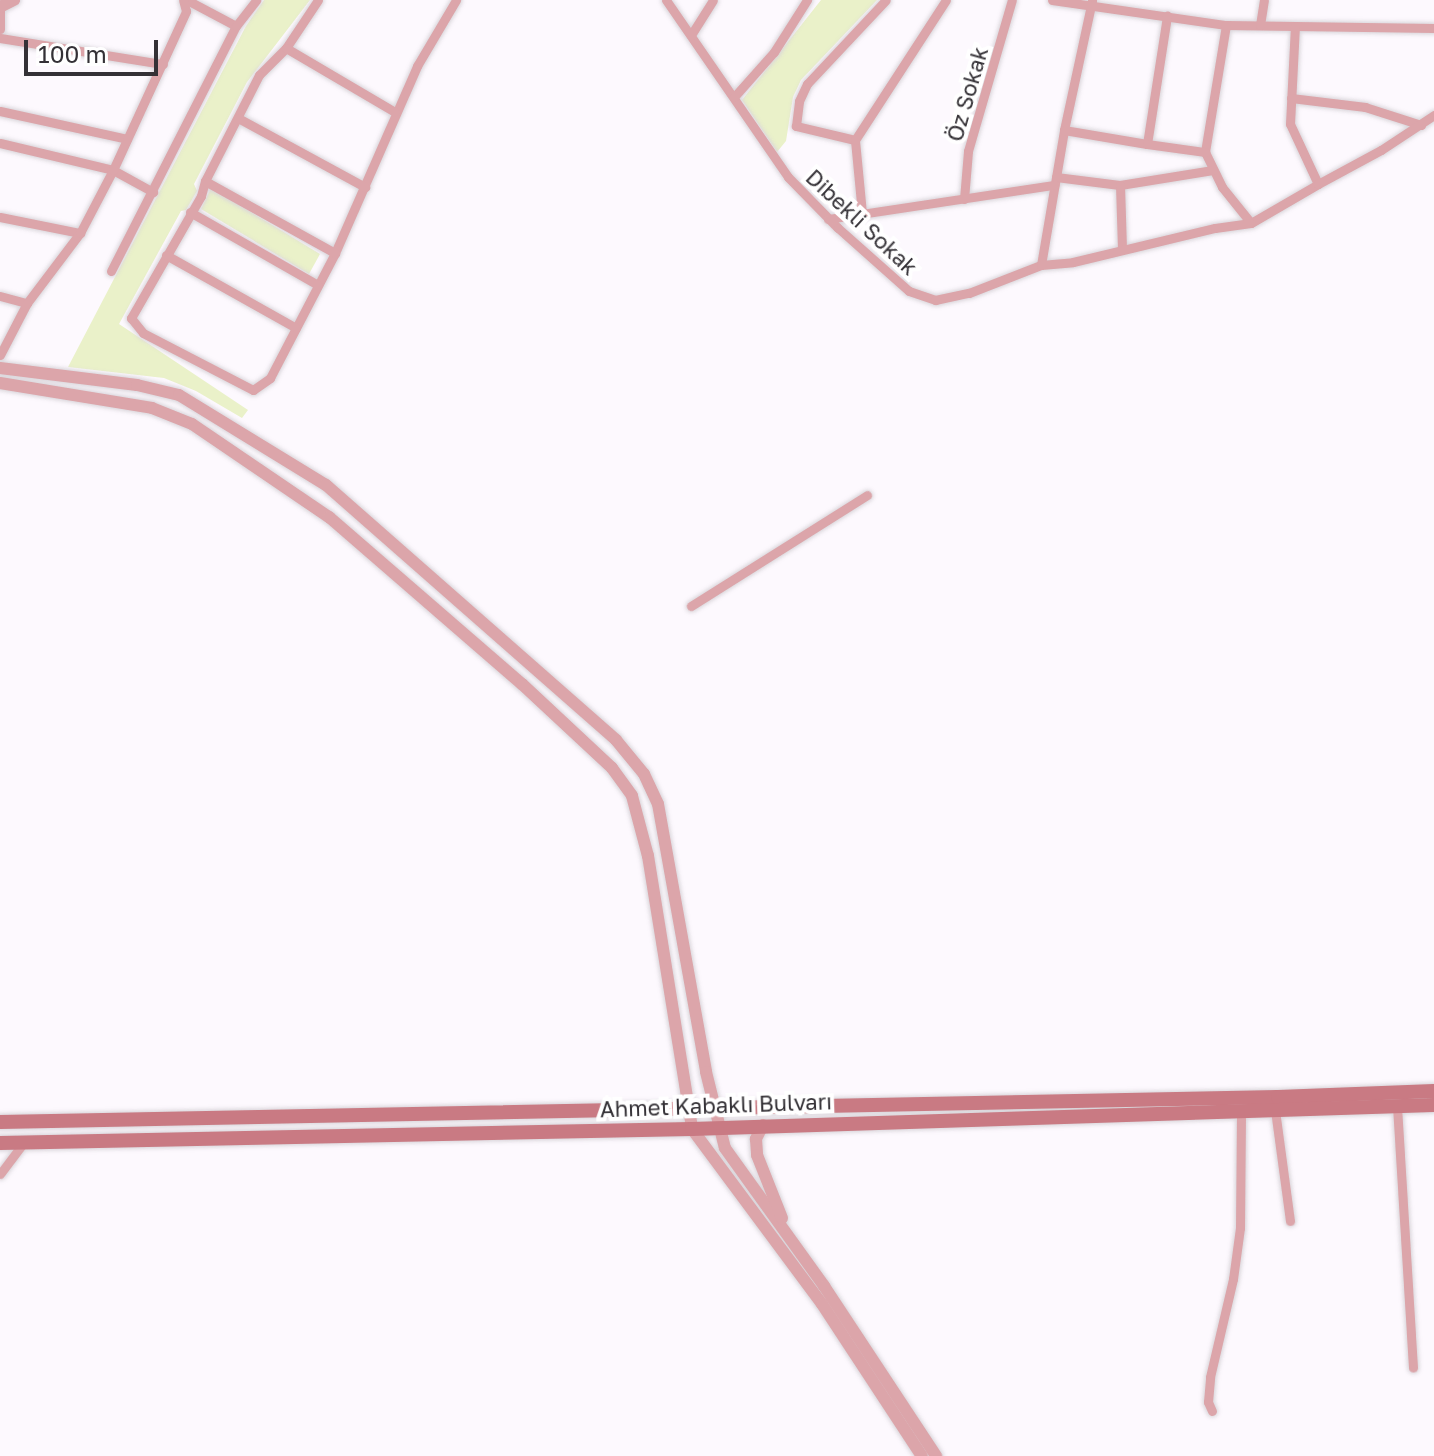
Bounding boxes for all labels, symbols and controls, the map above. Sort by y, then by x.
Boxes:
scale bar [28,24,162,74]
text: 100 m [38,39,107,68]
street label: Öz Sokak [941,44,993,144]
street label: Dibekli Sokak [801,164,923,280]
street label: Ahmet Kabaklı Bulvarı [599,1088,833,1122]

